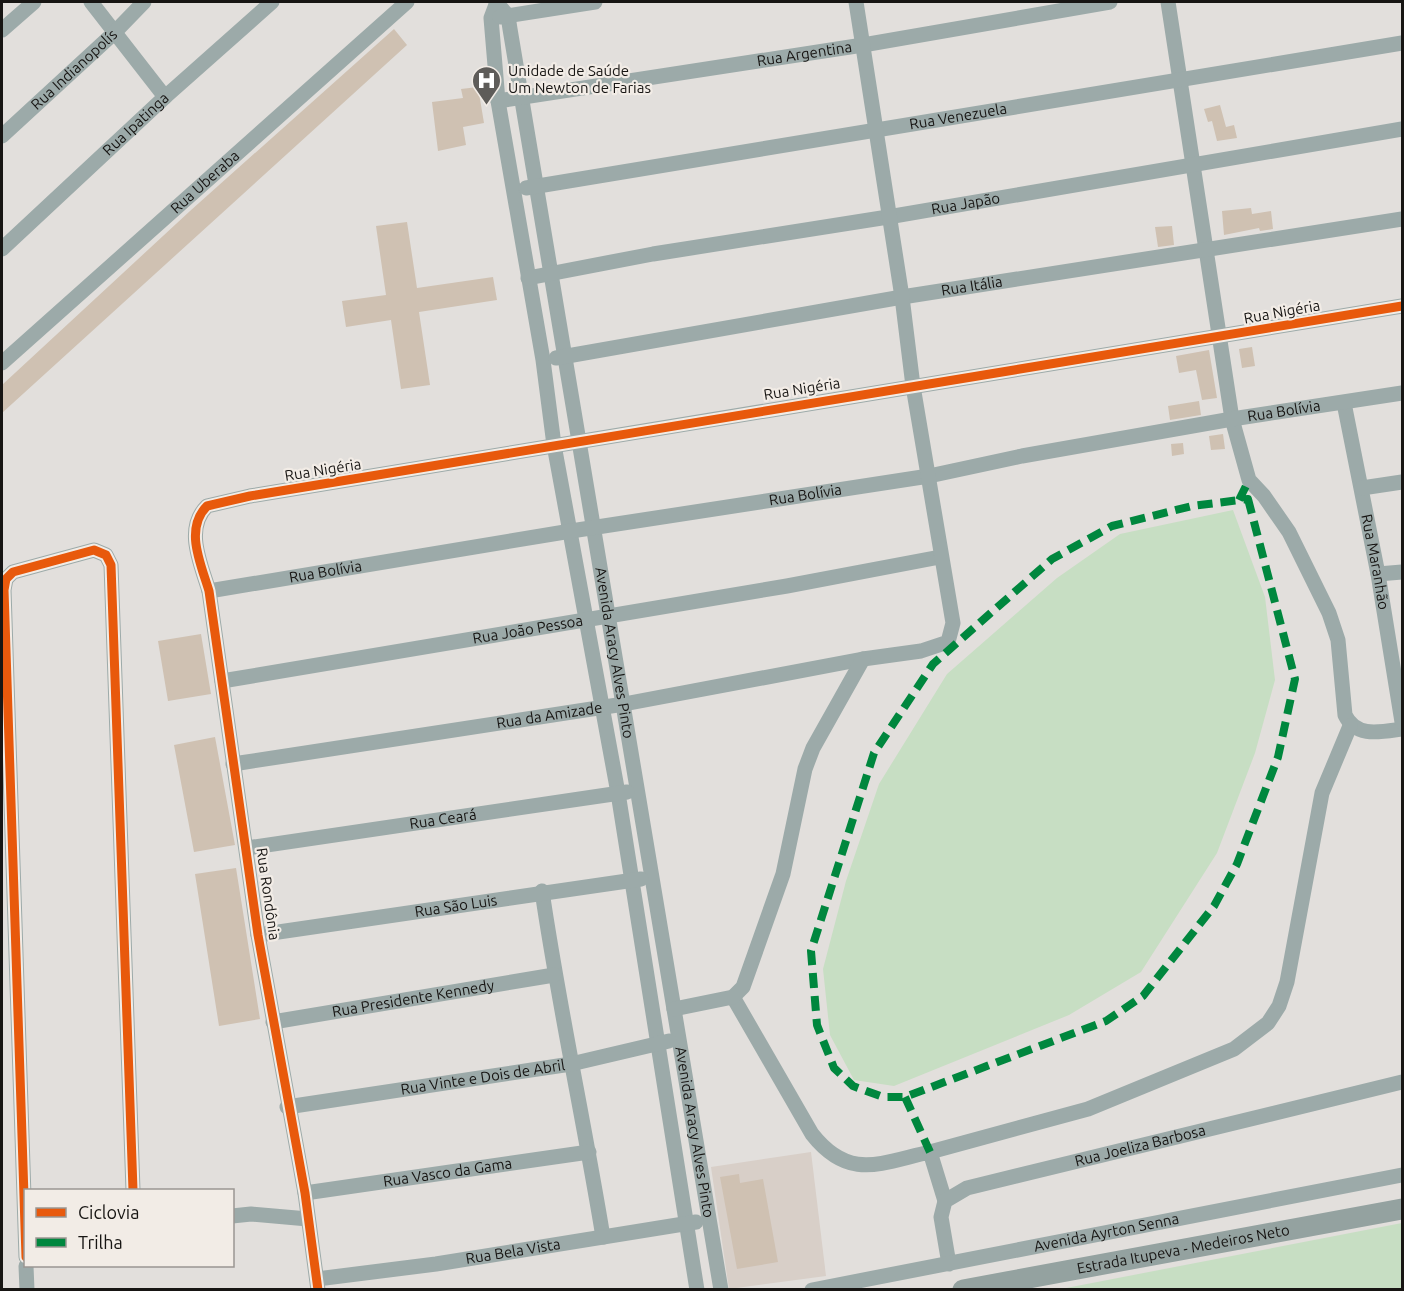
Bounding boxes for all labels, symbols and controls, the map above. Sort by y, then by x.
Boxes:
street label: Rua Indianopolís [27,26,120,113]
street label: Rua Argentina [756,38,853,69]
place label: Unidade de Saúde Um Newton de Farias [508,62,651,96]
hospital icon: Unidade de Saúde Um Newton de Farias [471,64,503,106]
street label: Rua Ipatinga [99,89,172,159]
street label: Rua Venezuela [908,100,1008,132]
street label: Rua Uberaba [167,147,243,217]
street label: Rua Japão [930,189,1001,217]
street label: Rua Itália [940,272,1004,299]
street label: Rua Nigéria [1242,296,1321,327]
street label: Rua Nigéria [762,374,841,403]
street label: Rua Bolívia [1246,397,1322,425]
street label: Rua Nigéria [283,455,362,484]
street label: Rua Bolívia [768,481,843,509]
street label: Rua Maranhão [1358,513,1393,611]
street label: Rua Bolívia [288,557,363,586]
street label: Avenida Aracy Alves Pinto [592,566,638,740]
street label: Rua João Pessoa [471,611,584,647]
street label: Rua da Amizade [495,698,603,731]
street label: Rua Ceará [408,805,478,832]
street label: Rua Rondônia [254,847,283,941]
street label: Rua São Luis [413,891,498,920]
street label: Rua Presidente Kennedy [331,976,495,1020]
street label: Avenida Aracy Alves Pinto [672,1045,718,1219]
street label: Rua Vinte e Dois de Abril [399,1056,566,1098]
street label: Rua Joeliza Barbosa [1073,1121,1207,1169]
street label: Rua Vasco da Gama [382,1154,513,1190]
legend [24,1189,234,1267]
text: Ciclovia [78,1202,139,1222]
street label: Avenida Ayrton Senna [1032,1210,1180,1255]
street label: Estrada Itupeva - Medeiros Neto [1075,1221,1291,1277]
text: Trilha [78,1232,123,1252]
street label: Rua Bela Vista [464,1235,562,1267]

